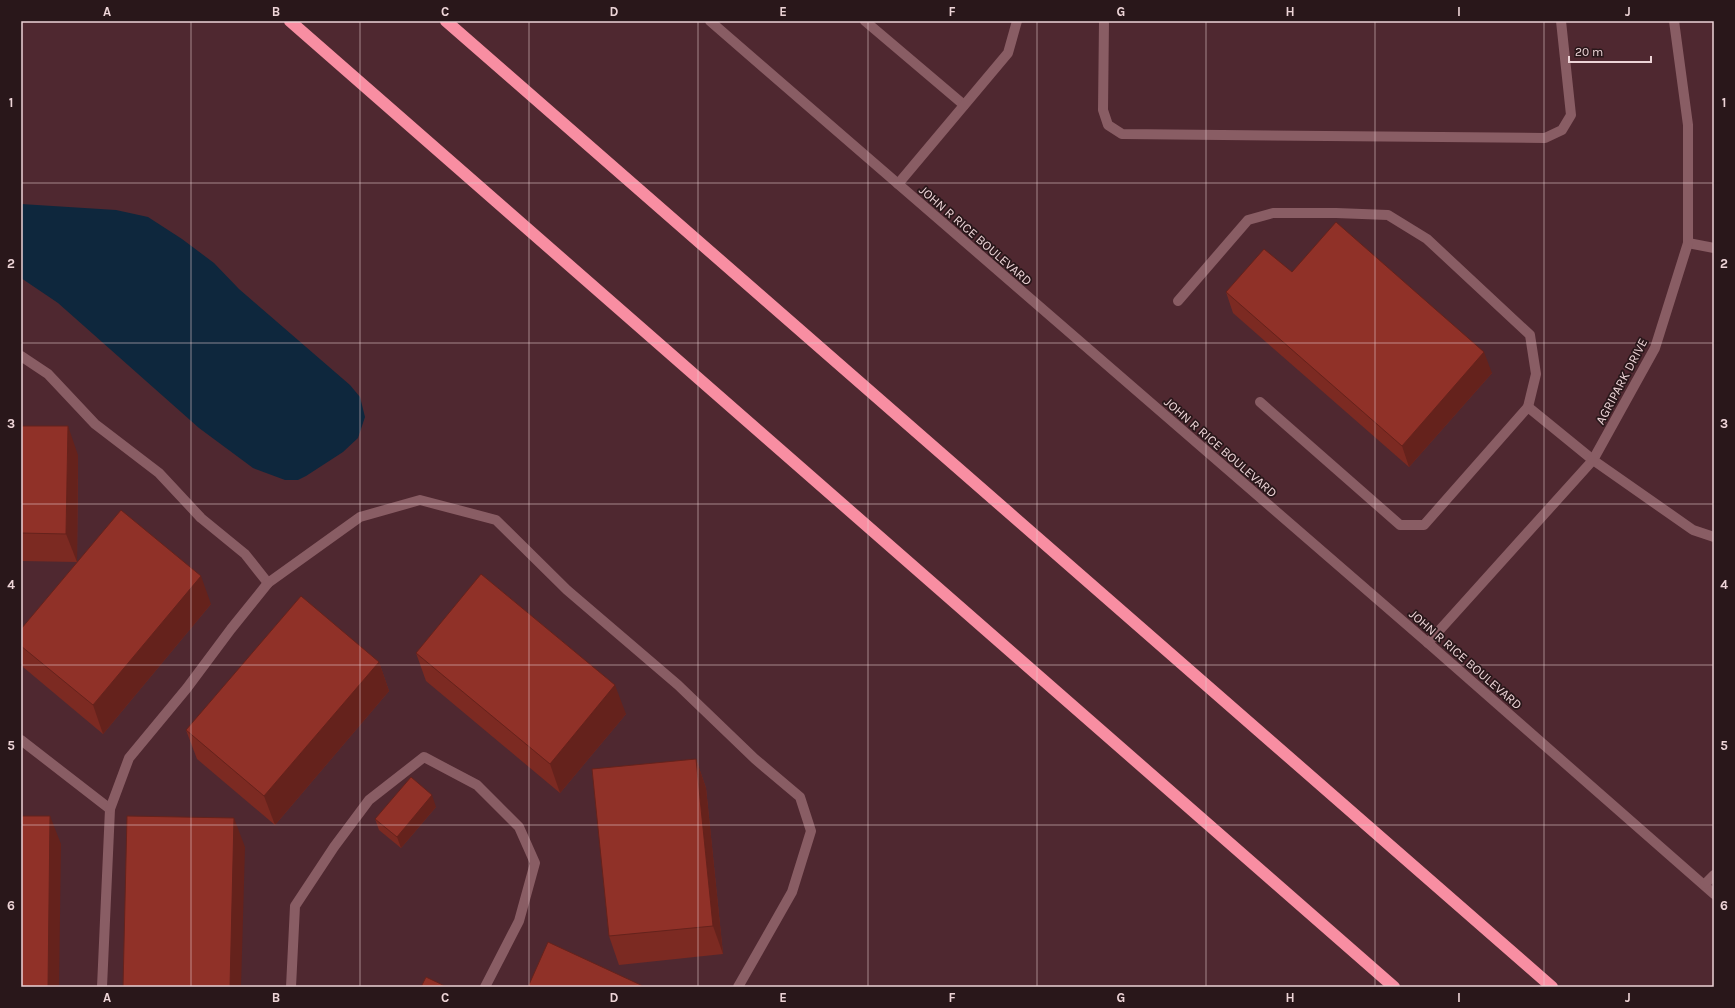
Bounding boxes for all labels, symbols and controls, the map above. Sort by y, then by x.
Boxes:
text: A [103,4,111,19]
text: B [272,4,280,19]
text: C [441,4,449,19]
text: D [610,4,619,19]
text: E [779,4,787,19]
text: F [948,4,956,19]
text: G [1117,4,1125,19]
text: H [1285,4,1295,19]
text: I [1457,4,1461,19]
text: J [1625,4,1631,19]
scale bar [1569,38,1651,64]
text: 20 m [1575,45,1603,59]
text: 1 [9,95,13,110]
text: 1 [1722,95,1726,110]
street label: JOHN R RICE BOULEVARD [916,182,1035,288]
text: 2 [7,256,15,271]
text: 2 [1720,256,1728,271]
street label: AGRIPARK DRIVE [1592,336,1650,427]
street label: JOHN R RICE BOULEVARD [1161,394,1280,500]
text: 3 [7,416,15,431]
text: 3 [1720,416,1728,431]
text: 4 [7,577,15,592]
text: 4 [1720,577,1728,592]
street label: JOHN R RICE BOULEVARD [1406,606,1525,712]
text: 5 [7,738,15,753]
text: 5 [1720,738,1728,753]
text: 6 [7,898,15,913]
text: 6 [1720,898,1728,913]
text: A [103,990,111,1005]
text: B [272,990,280,1005]
text: C [441,990,449,1005]
text: D [610,990,619,1005]
text: E [779,990,787,1005]
text: F [948,990,956,1005]
text: G [1117,990,1125,1005]
text: H [1285,990,1295,1005]
text: I [1457,990,1461,1005]
text: J [1625,990,1631,1005]

